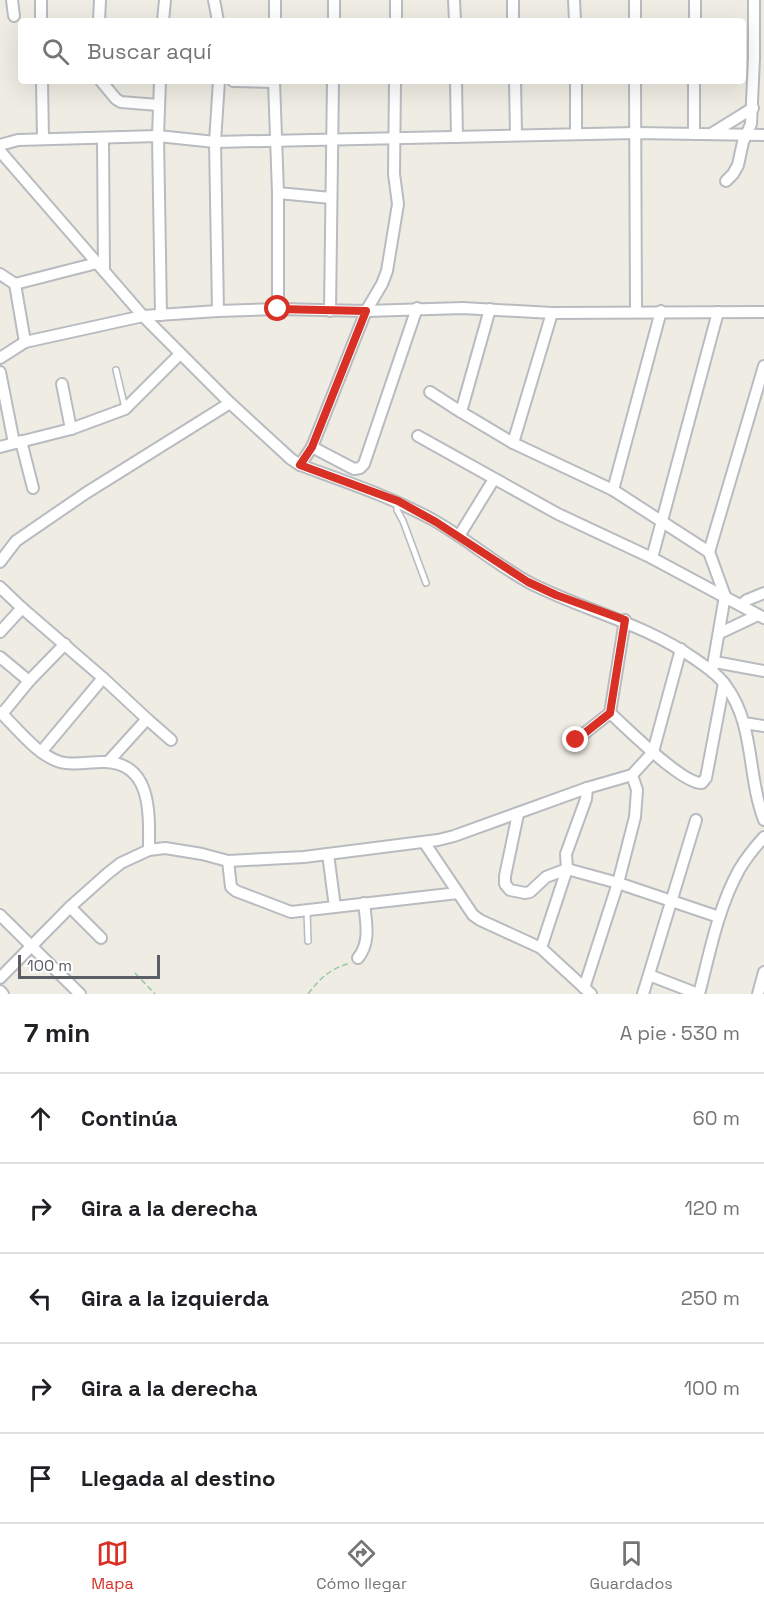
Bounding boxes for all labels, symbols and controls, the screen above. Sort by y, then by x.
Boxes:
search box [18,18,746,84]
icon: search [39,35,72,68]
text: Buscar aquí [87,37,212,65]
route start [264,295,290,321]
route end [562,726,588,752]
scale bar [18,952,160,980]
text: 100 m [27,955,72,976]
text: 7 min [24,1016,90,1050]
text: A pie · 530 m [620,1020,740,1046]
icon: ahead [24,1102,57,1135]
text: Continúa [81,1104,177,1132]
text: 60 m [693,1105,740,1131]
icon: right [24,1192,57,1225]
text: Gira a la derecha [81,1194,258,1222]
text: 120 m [684,1195,740,1221]
icon: left [24,1282,57,1315]
text: Gira a la izquierda [81,1284,269,1312]
text: 250 m [681,1285,740,1311]
icon: right [24,1372,57,1405]
text: Gira a la derecha [81,1374,258,1402]
text: 100 m [684,1375,740,1401]
icon: arrive [24,1462,57,1495]
text: Llegada al destino [81,1464,275,1492]
tab: Mapa [91,1537,134,1594]
tab: Cómo llegar [316,1537,407,1594]
tab: Guardados [590,1537,673,1594]

